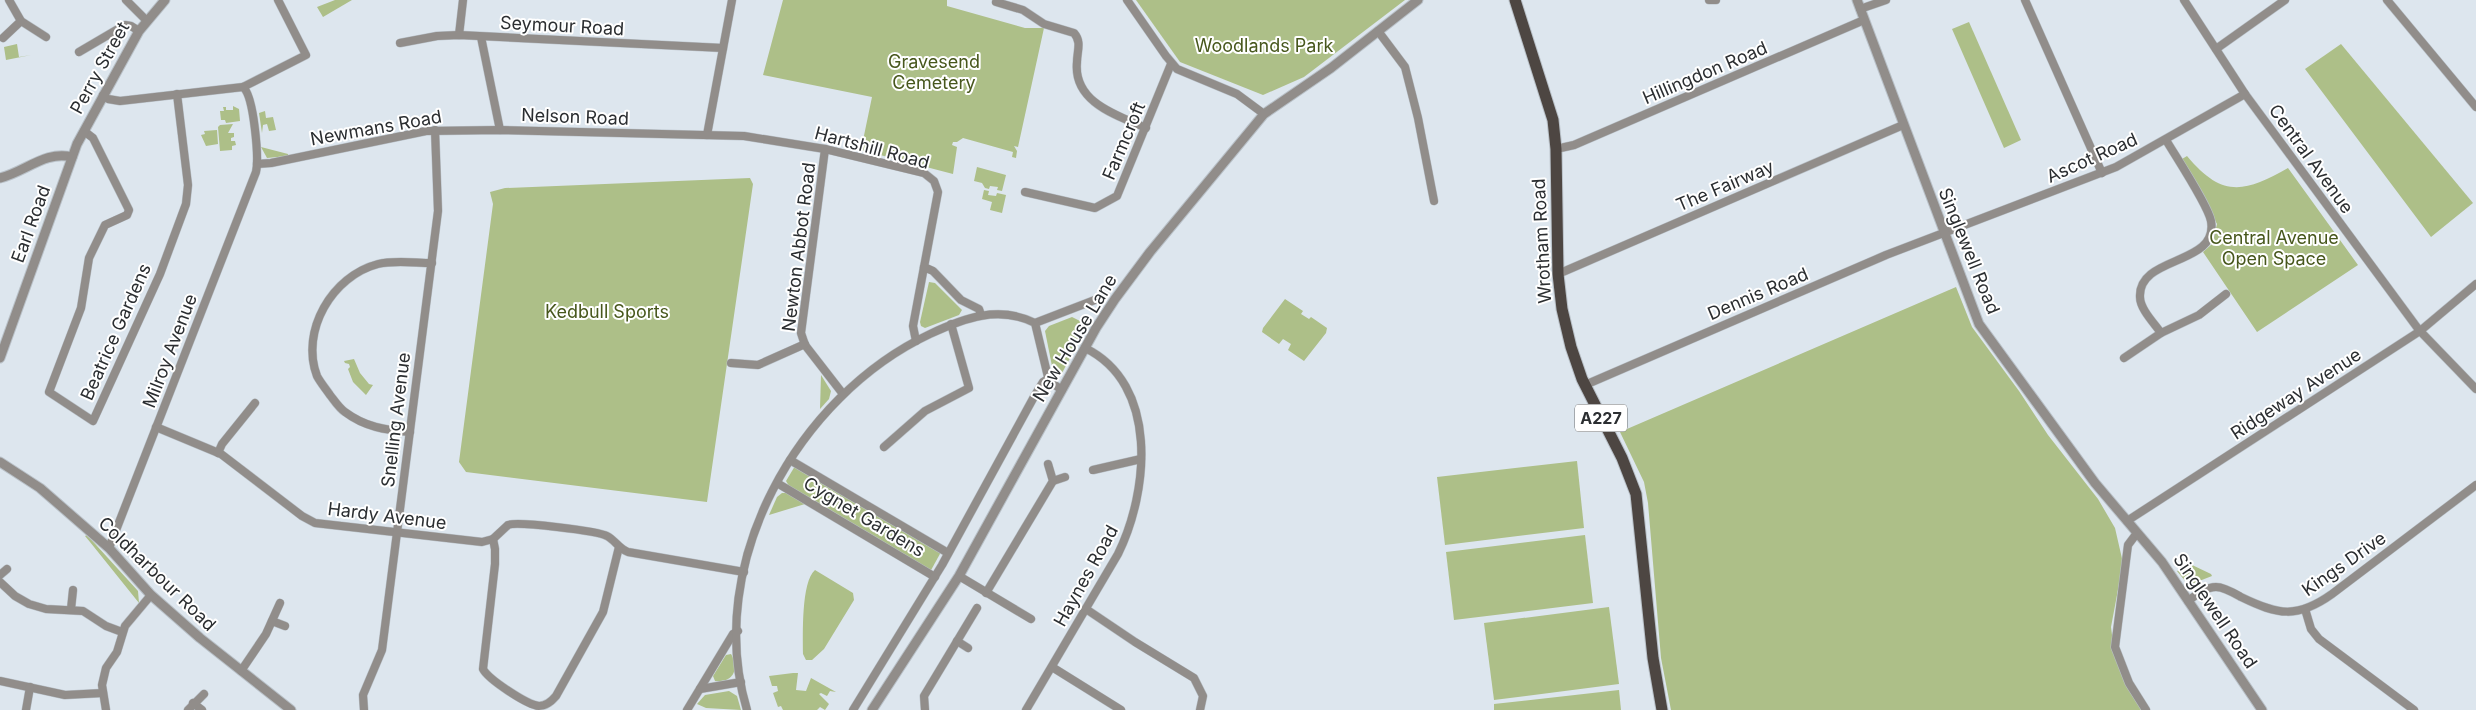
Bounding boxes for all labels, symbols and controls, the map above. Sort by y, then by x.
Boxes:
street label: Seymour Road [499,12,625,39]
street label: Perry Street [66,18,134,117]
park label: Woodlands Park [1195,35,1333,56]
street label: Hillingdon Road [1639,37,1770,108]
park label: Gravesend Cemetery [888,51,980,93]
street label: Farmcroft [1098,99,1149,183]
street label: Central Avenue [2265,100,2358,217]
street label: Nelson Road [521,104,629,129]
street label: Newmans Road [309,106,443,149]
street label: Hartshill Road [812,122,932,173]
street label: Ascot Road [2043,128,2141,187]
street label: The Fairway [1673,156,1777,216]
street label: Newton Abbot Road [778,161,819,333]
street label: Wrotham Road [1528,178,1555,304]
street label: Earl Road [7,182,54,265]
street label: Singlewell Road [1935,185,2004,317]
park label: Central Avenue Open Space [2209,227,2339,269]
street label: Beatrice Gardens [76,260,155,403]
street label: Dennis Road [1704,263,1811,324]
street label: New House Lane [1028,270,1121,405]
street label: Milroy Avenue [138,291,201,411]
park label: Kedbull Sports [545,301,669,322]
street label: Ridgeway Avenue [2227,344,2365,444]
street label: Snelling Avenue [377,351,414,489]
road number: A227 [1575,404,1627,432]
street label: Cygnet Gardens [800,472,929,561]
street label: Hardy Avenue [326,498,448,533]
street label: Coldharbour Road [94,512,220,635]
street label: Haynes Road [1049,521,1122,630]
street label: Kings Drive [2298,527,2390,600]
street label: Singlewell Road [2169,549,2262,672]

